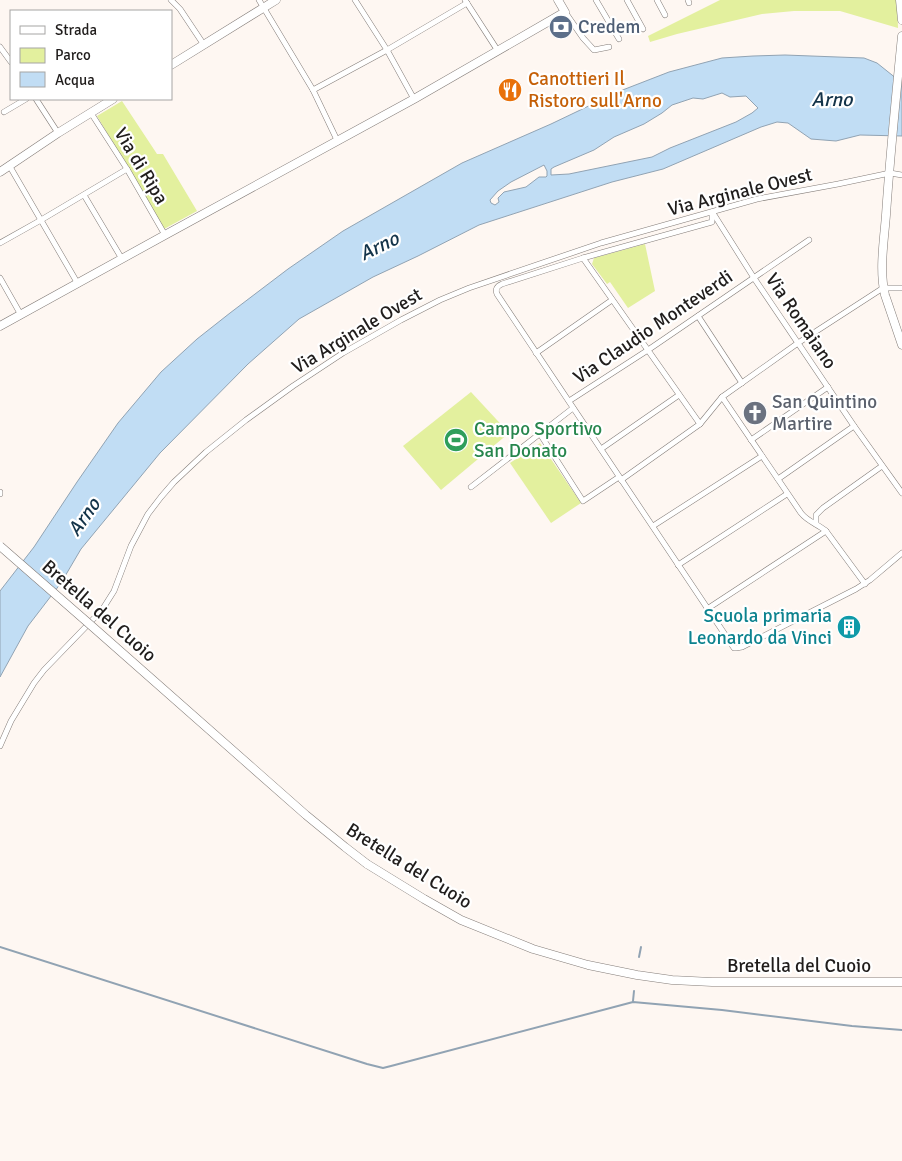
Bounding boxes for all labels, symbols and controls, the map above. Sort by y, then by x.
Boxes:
legend [10,10,172,100]
bank icon: Credem [548,14,574,40]
place label: Credem [578,15,640,39]
text: Strada [55,21,97,39]
text: Parco [55,46,91,64]
place label: Canottieri Il Ristoro sull'Arno [528,67,662,113]
text: Acqua [55,71,95,89]
restaurant icon: Canottieri Il Ristoro sull'Arno [497,77,523,103]
water label: Arno [812,87,854,112]
street label: Via di Ripa [109,123,173,209]
street label: Via Arginale Ovest [665,162,815,222]
water label: Arno [355,225,404,266]
street label: Via Claudio Monteverdi [569,265,737,389]
street label: Via Romaiano [760,268,842,374]
street label: Via Arginale Ovest [287,282,427,379]
place label: San Quintino Martire [772,390,877,436]
church icon: San Quintino Martire [742,400,768,426]
place label: Campo Sportivo San Donato [474,417,602,463]
sports icon: Campo Sportivo San Donato [443,427,469,453]
water label: Arno [62,492,107,541]
street label: Bretella del Cuoio [37,555,161,667]
place label: Scuola primaria Leonardo da Vinci [688,604,832,650]
building icon: Scuola primaria Leonardo da Vinci [836,614,862,640]
street label: Bretella del Cuoio [342,818,477,914]
street label: Bretella del Cuoio [727,954,871,978]

